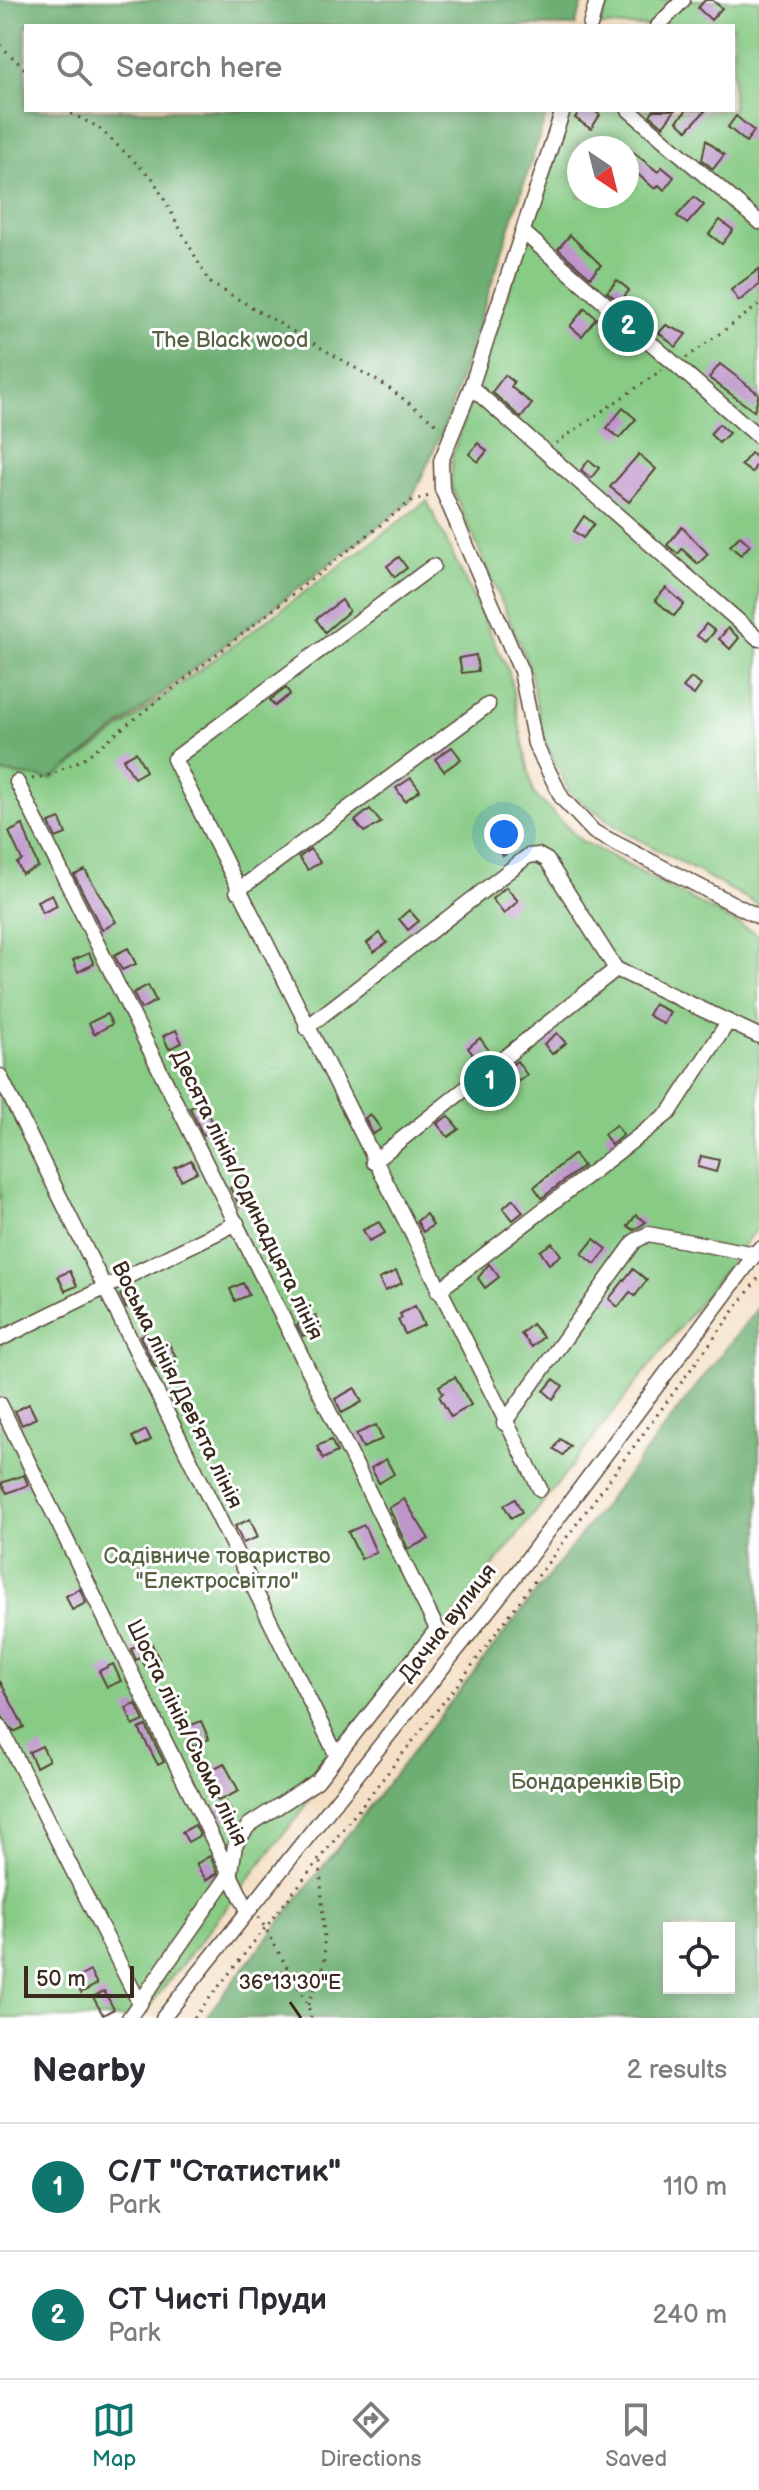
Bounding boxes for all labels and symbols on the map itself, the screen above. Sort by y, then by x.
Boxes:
north arrow [567,136,639,208]
pin: 2 [602,296,654,356]
park label: The Black wood [152,327,308,354]
your location [484,814,524,854]
street label: Десята лінія/Одинадцята лінія [165,1045,329,1345]
pin: 1 [464,1051,516,1111]
street label: Восьма лінія/Дев'ята лінія [105,1257,249,1513]
park label: Садівниче товариство "Електросвітло" [104,1543,330,1595]
street label: Дачна вулиця [393,1558,503,1688]
street label: Шоста лінія/Сьома лінія [120,1615,254,1851]
park label: Бондаренків Бір [511,1769,682,1796]
scale bar [24,1962,134,1998]
text: 36°13'30"E [239,1971,341,1995]

